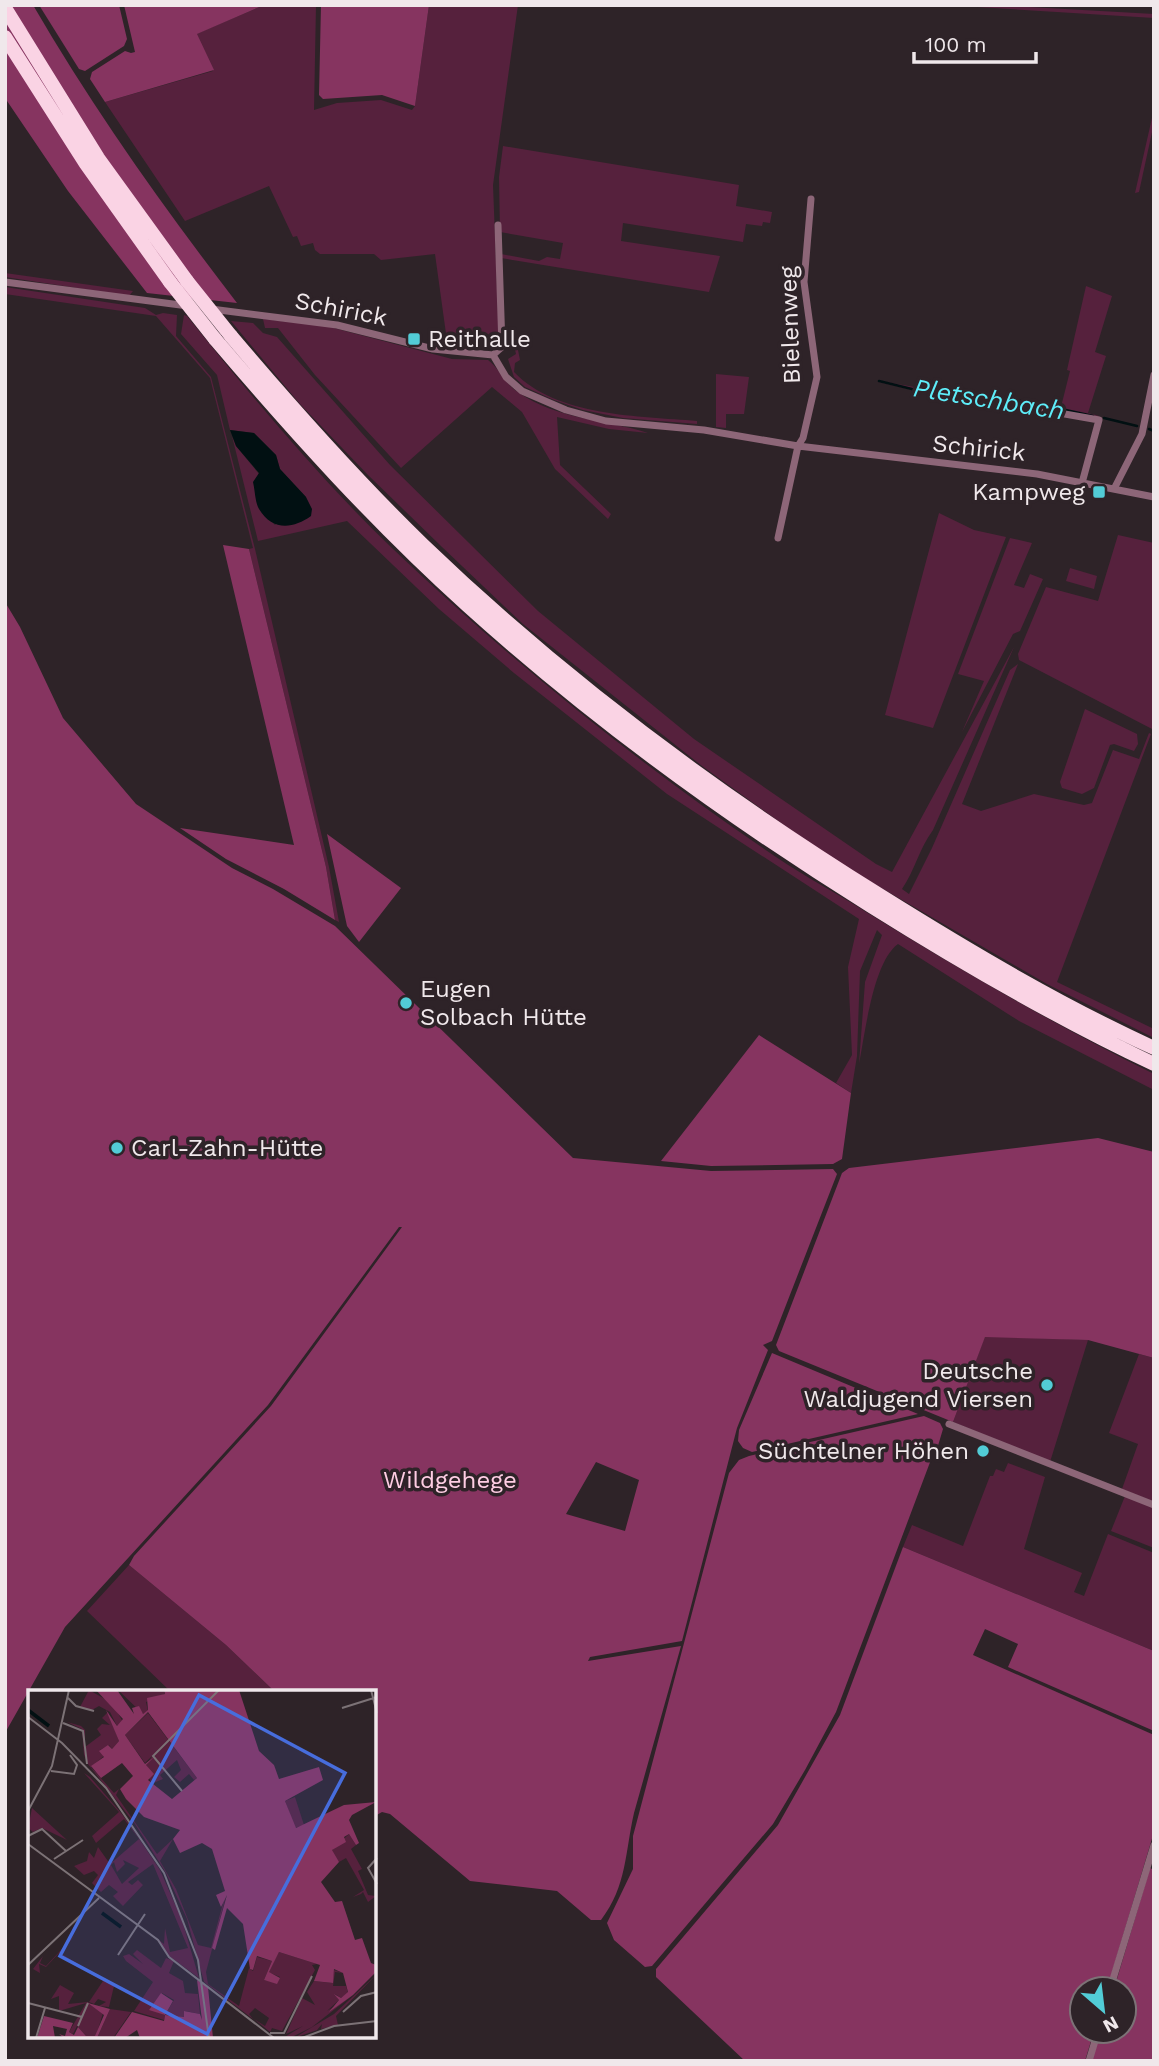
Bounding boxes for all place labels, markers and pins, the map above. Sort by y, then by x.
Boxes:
place label: Reithalle [428,325,531,353]
marker: Reithalle [406,331,422,347]
place label: Kampweg [972,478,1085,506]
marker: Kampweg [1091,484,1107,500]
place label: Eugen Solbach Hütte [420,975,587,1031]
marker: Eugen Solbach Hütte [398,995,414,1011]
place label: Carl-Zahn-Hütte [131,1134,323,1162]
marker: Carl-Zahn-Hütte [109,1140,125,1156]
place label: Deutsche Waldjugend Viersen [803,1357,1033,1413]
marker: Deutsche Waldjugend Viersen [1039,1377,1055,1393]
place label: Süchtelner Höhen [758,1437,969,1465]
marker: Süchtelner Höhen [975,1443,991,1459]

